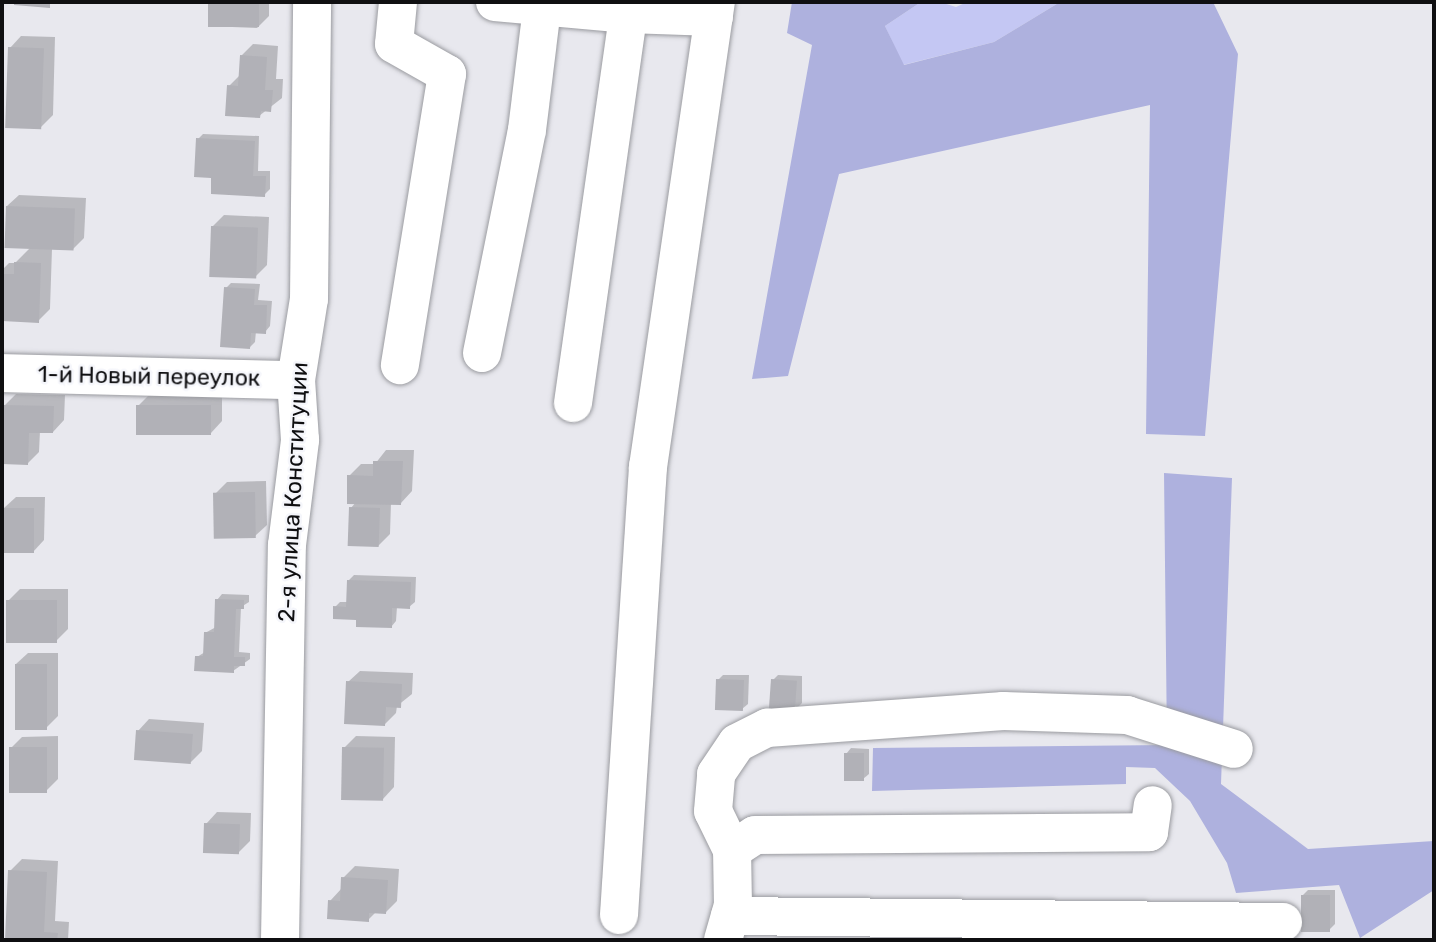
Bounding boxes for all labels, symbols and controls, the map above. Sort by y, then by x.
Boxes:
street label: 1-й Новый переулок [38,360,260,392]
street label: 2-я улица Конституции [272,361,314,623]

